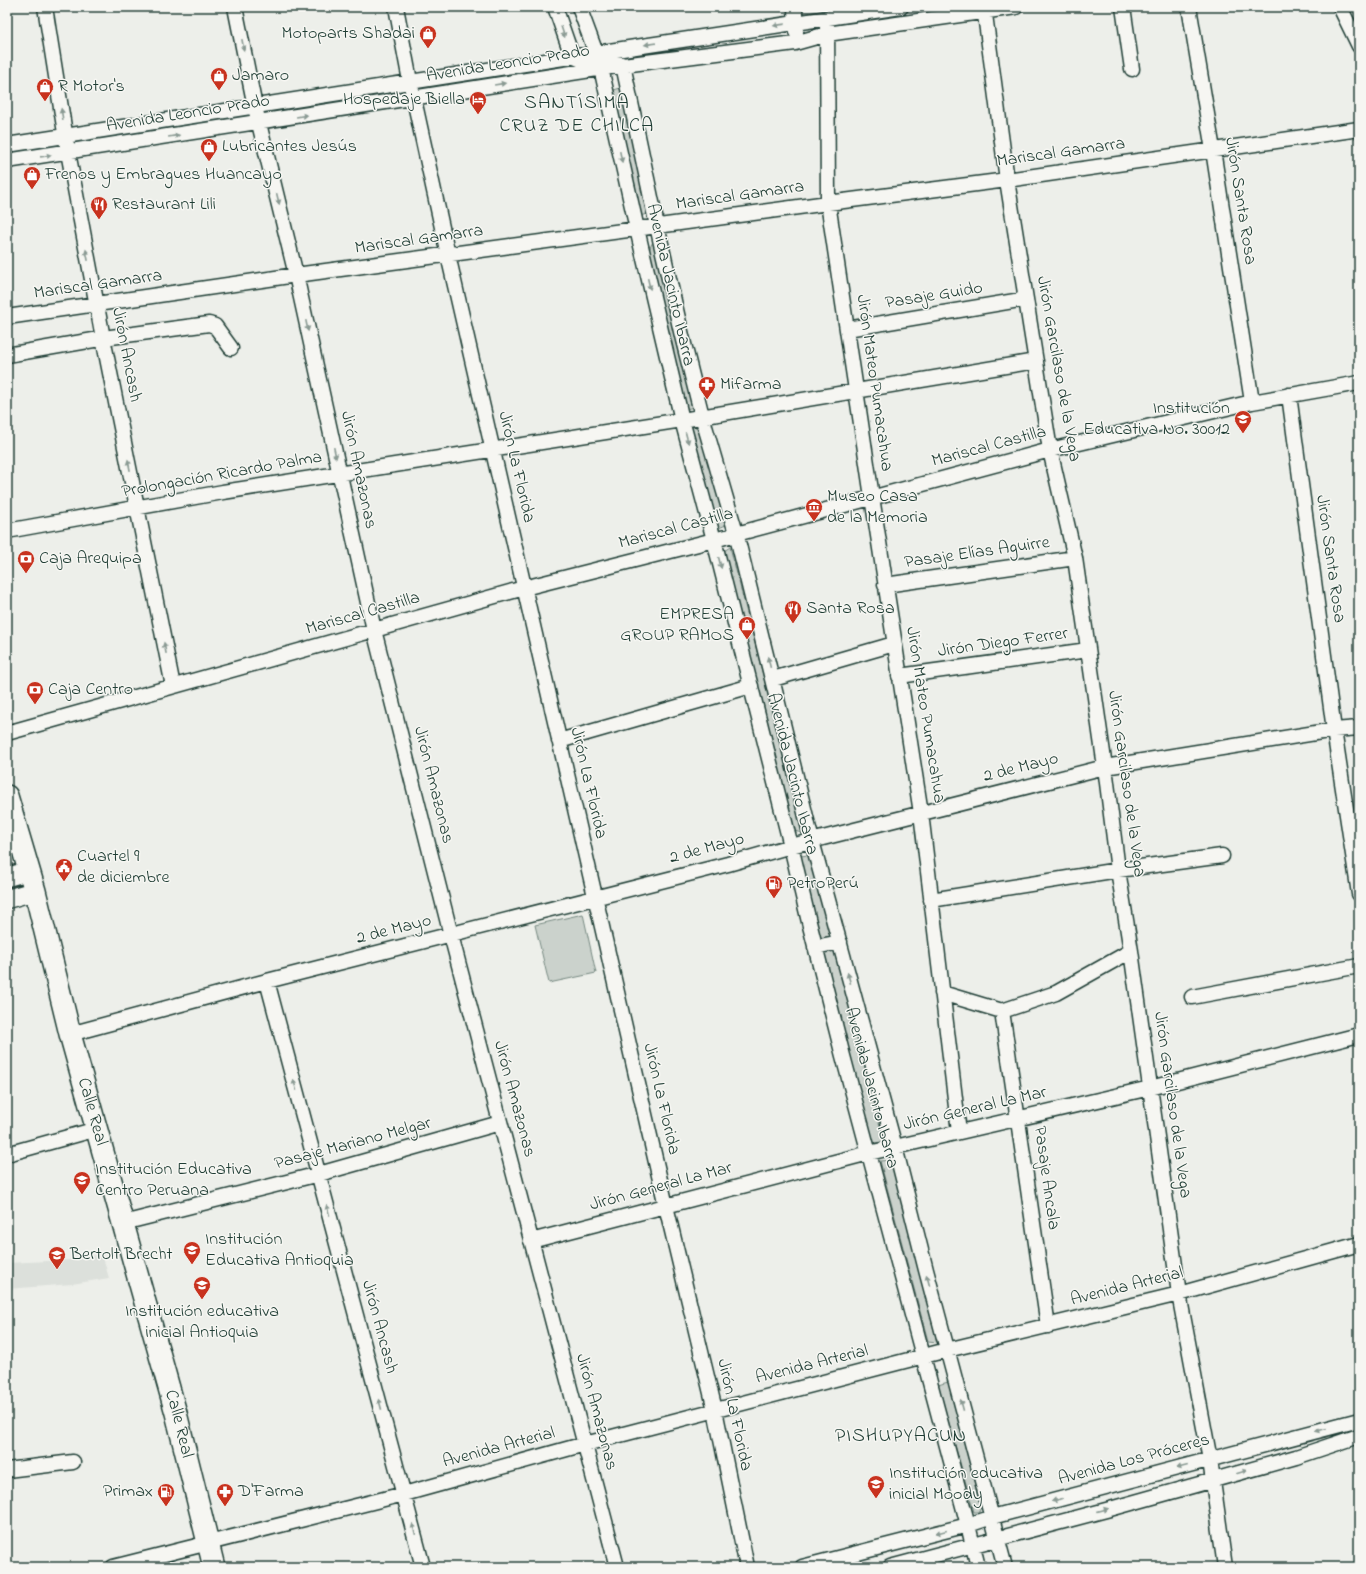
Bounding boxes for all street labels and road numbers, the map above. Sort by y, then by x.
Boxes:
street label: Avenida Leoncio Prado [424,38,592,90]
street label: Avenida Leoncio Prado [104,88,272,140]
street label: Mariscal Gamarra [995,131,1127,175]
street label: Jirón Santa Rosa [1217,135,1263,267]
street label: Mariscal Gamarra [674,174,806,218]
street label: Avenida Jacinto Ibarra [639,201,701,369]
street label: Mariscal Gamarra [353,218,485,262]
street label: Mariscal Gamarra [32,263,164,307]
street label: Jirón Garcilaso de la Vega [1028,274,1087,464]
street label: Pasaje Guido [883,275,985,317]
street label: Jirón Mateo Pumacahua [849,293,899,473]
street label: Jirón Ancash [104,306,148,404]
street label: Jirón Amazonas [333,409,383,531]
street label: Jirón La Florida [491,409,541,525]
street label: Mariscal Castilla [929,419,1049,475]
street label: Prolongación Ricardo Palma [120,445,324,506]
street label: Jirón Santa Rosa [1308,493,1352,625]
street label: Mariscal Castilla [616,501,736,557]
street label: Pasaje Elías Aguirre [903,530,1052,577]
street label: Mariscal Castilla [303,585,423,643]
street label: Jirón Diego Ferrer [936,621,1070,666]
street label: Jirón Mateo Pumacahua [898,625,952,805]
street label: Jirón Garcilaso de la Vega [1099,689,1152,879]
street label: Avenida Jacinto Ibarra [759,690,825,858]
street label: Jirón Amazonas [406,724,460,846]
street label: Jirón La Florida [563,725,613,841]
street label: 2 de Mayo [981,746,1061,790]
street label: 2 de Mayo [667,827,747,871]
street label: 2 de Mayo [354,908,434,952]
street label: Avenida Jacinto Ibarra [837,1004,905,1172]
street label: Jirón Garcilaso de la Vega [1145,1010,1198,1200]
street label: Jirón Amazonas [486,1038,542,1160]
street label: Jirón La Florida [636,1041,686,1157]
street label: Calle Real [70,1075,114,1149]
street label: Jirón General La Mar [901,1080,1050,1138]
street label: Pasaje Mariano Melgar [272,1110,435,1178]
street label: Pasaje Ancala [1026,1124,1066,1232]
street label: Jirón General La Mar [587,1155,736,1219]
street label: Avenida Arterial [1068,1260,1186,1314]
street label: Jirón Ancash [354,1277,404,1377]
street label: Avenida Arterial [753,1338,871,1392]
street label: Jirón Amazonas [568,1351,624,1473]
street label: Jirón La Florida [709,1357,759,1473]
street label: Calle Real [157,1387,200,1461]
street label: Avenida Arterial [440,1421,558,1475]
street label: Avenida Los Próceres [1055,1427,1213,1493]

